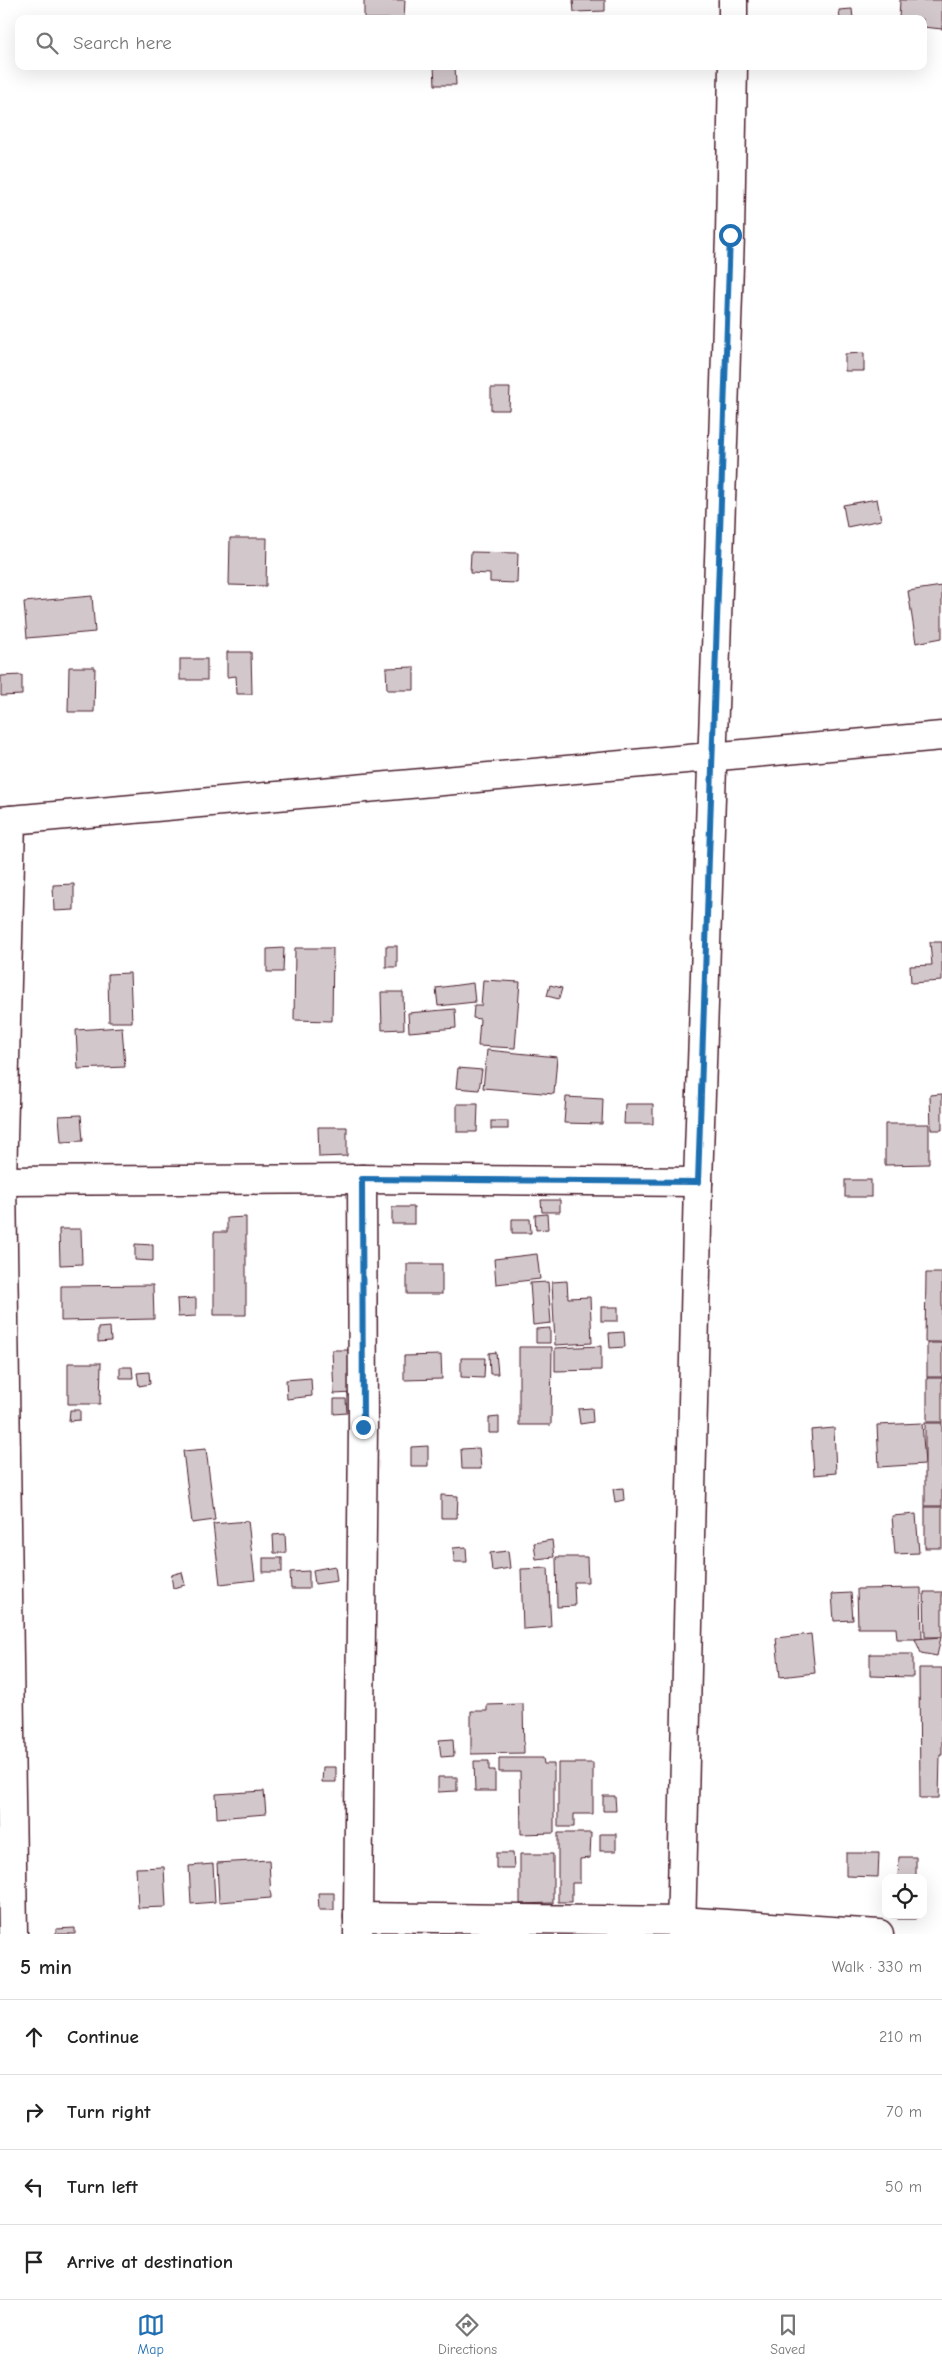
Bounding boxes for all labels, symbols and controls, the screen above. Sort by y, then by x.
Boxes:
search box [15,15,927,70]
icon: search [33,29,61,57]
text: Search here [73,32,172,54]
route start [719,224,742,247]
route end [352,1416,375,1439]
map controls [882,1874,927,1919]
button: locate [882,1874,927,1919]
text: 5 min [20,1955,72,1979]
text: Walk · 330 m [832,1958,922,1976]
icon: ahead [20,2023,48,2051]
text: Continue [67,2026,139,2048]
text: 210 m [879,2028,922,2046]
icon: right [20,2098,48,2126]
text: Turn right [67,2101,151,2123]
text: 70 m [886,2103,922,2121]
icon: left [20,2173,48,2201]
text: Turn left [67,2176,138,2198]
text: 50 m [885,2178,922,2196]
icon: arrive [20,2248,48,2276]
text: Arrive at destination [67,2251,233,2273]
tab: Map [137,2311,165,2358]
tab: Directions [438,2311,497,2358]
tab: Saved [770,2311,805,2358]

